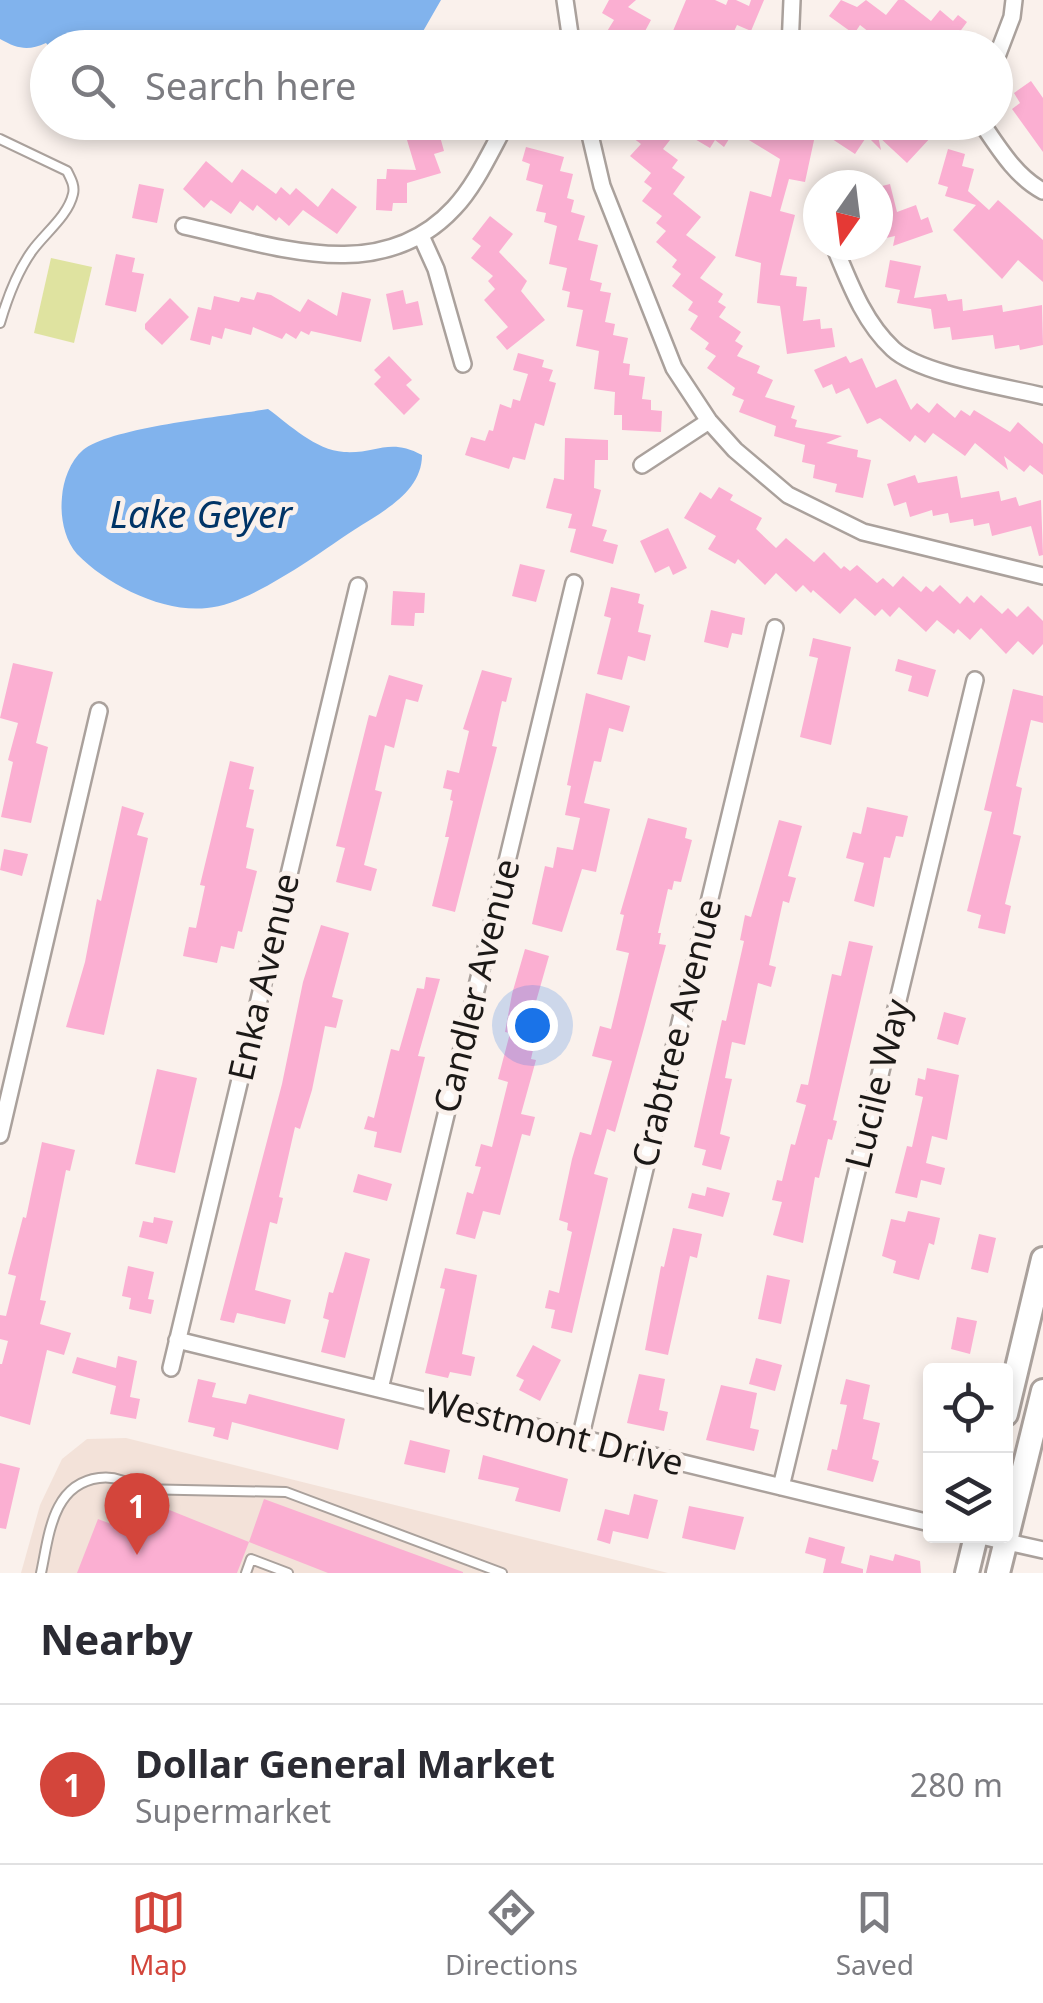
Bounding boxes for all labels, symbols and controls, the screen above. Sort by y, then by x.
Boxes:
search box [30,30,1013,140]
icon: search [65,58,120,113]
text: Search here [145,59,356,111]
north arrow [803,170,893,260]
water label: Lake Geyer [110,487,294,539]
street label: Candler Avenue [421,854,530,1118]
street label: Enka Avenue [216,868,309,1085]
street label: Crabtree Avenue [619,894,732,1172]
street label: Lucile Way [833,994,920,1173]
your location [507,1000,558,1051]
map controls [923,1363,1013,1543]
button: locate [923,1363,1013,1453]
street label: Westmont Drive [420,1376,689,1485]
button: layers [923,1453,1013,1543]
pin: 1 [104,1472,170,1555]
text: Nearby [40,1610,193,1667]
text: Dollar General Market [135,1737,555,1789]
text: 1 [63,1763,82,1806]
text: 280 m [910,1763,1003,1806]
text: Supermarket [135,1789,331,1832]
tab: Map [129,1885,187,1983]
tab: Directions [445,1885,578,1983]
tab: Saved [836,1885,914,1983]

